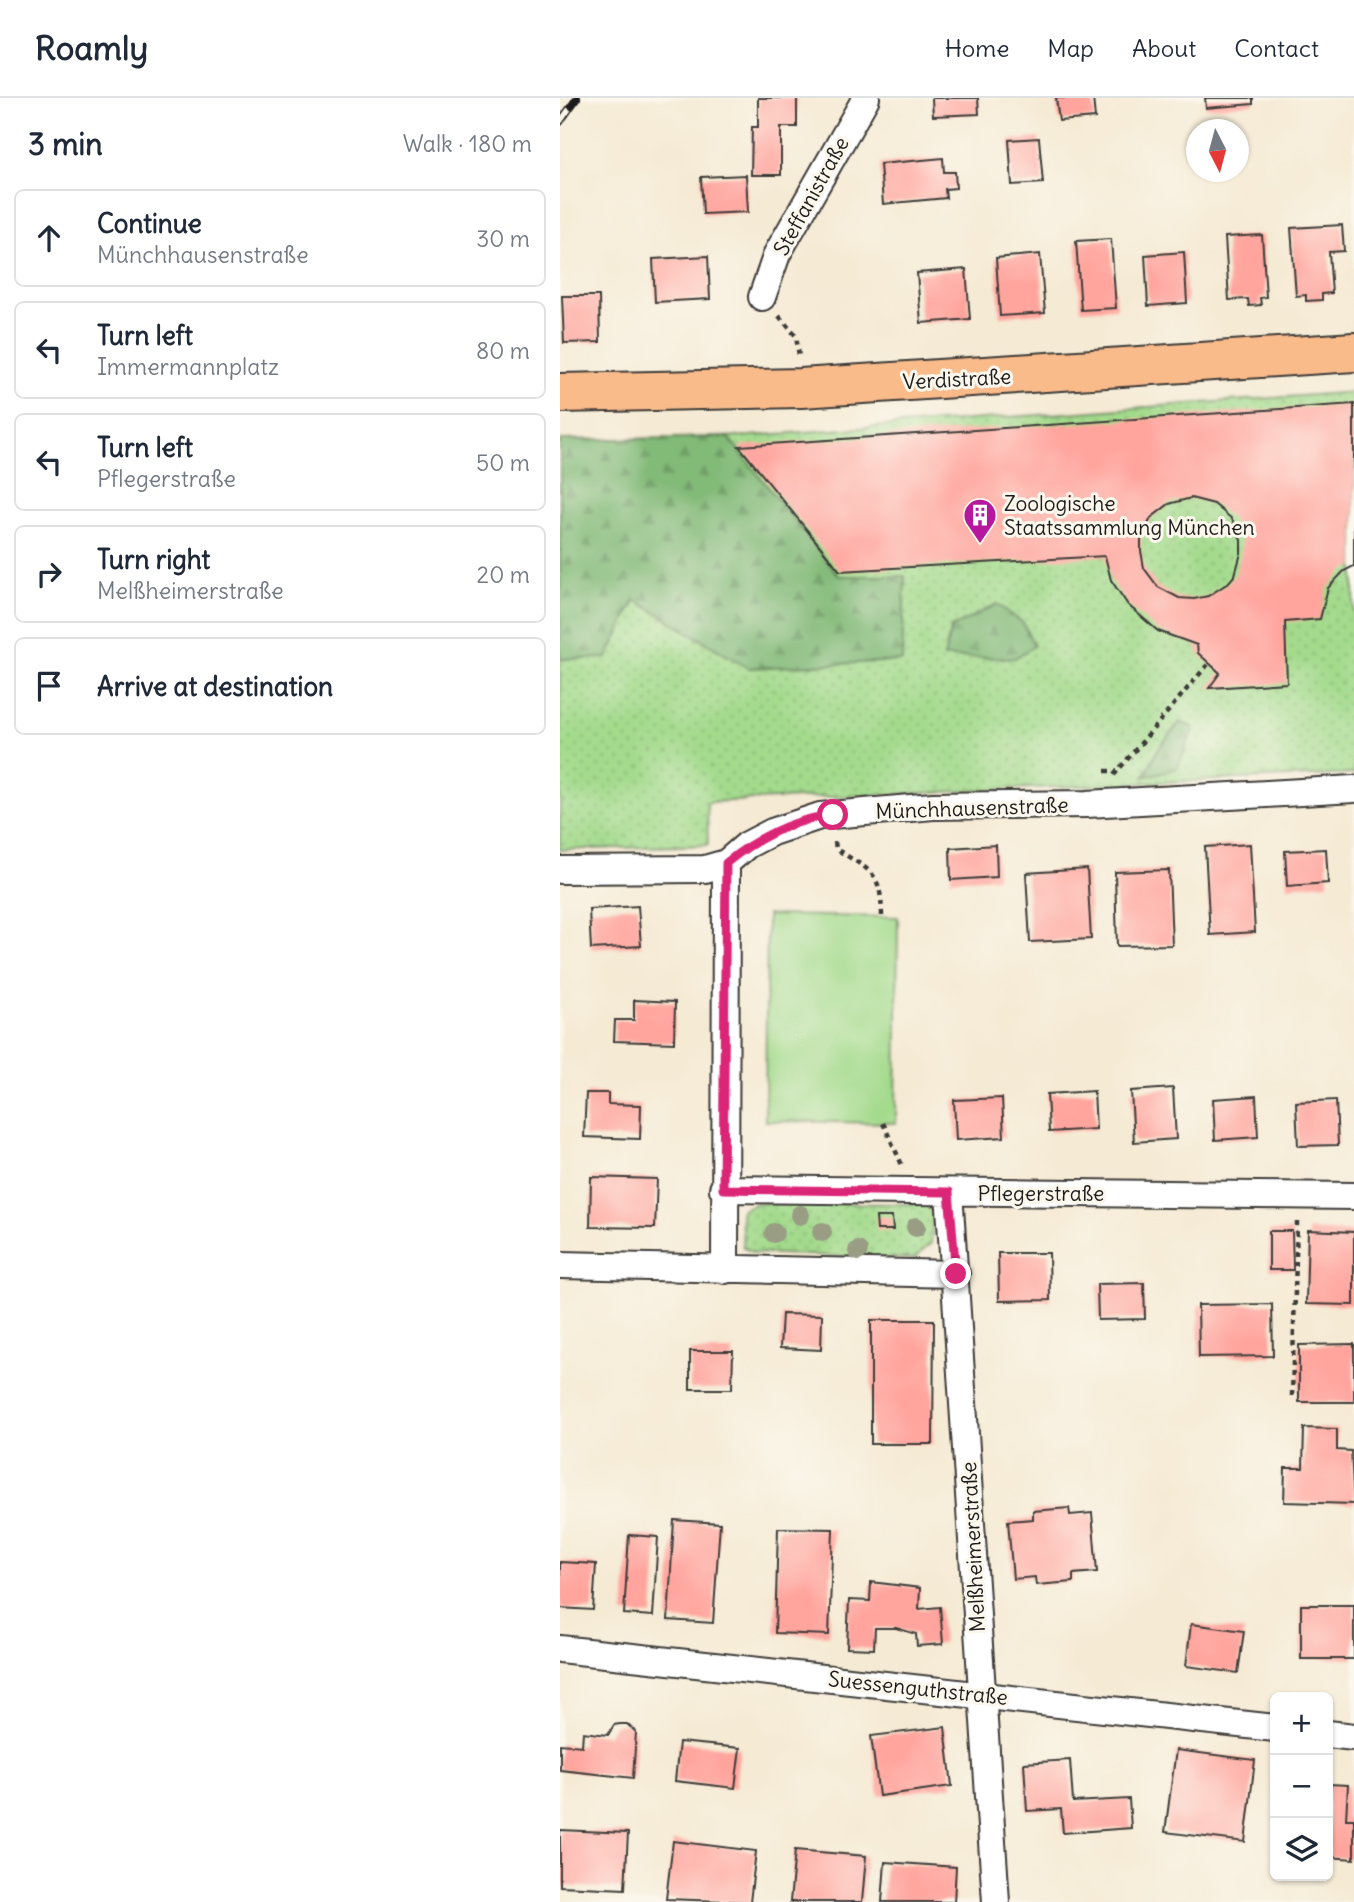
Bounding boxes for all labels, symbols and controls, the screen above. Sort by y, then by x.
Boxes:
text: Roamly [35,27,148,69]
text: Home [945,33,1009,63]
text: Map [1047,33,1094,63]
text: About [1132,33,1196,63]
text: Contact [1234,33,1319,63]
north arrow [1186,119,1249,182]
text: 3 min [28,125,103,163]
text: Walk · 180 m [403,129,532,158]
street label: Steffanistraße [767,132,855,260]
text: Continue [97,207,202,240]
icon: ahead [30,219,68,257]
text: 30 m [476,224,530,253]
text: Münchhausenstraße [97,240,309,269]
text: Turn left [97,319,193,352]
icon: left [30,331,68,369]
text: 80 m [476,336,530,365]
text: Immermannplatz [97,352,279,381]
street label: Verdistraße [902,363,1012,395]
text: Turn left [97,431,193,464]
icon: left [30,443,68,481]
text: 50 m [476,448,530,477]
text: Pflegerstraße [97,464,236,493]
place label: Zoologische Staatssammlung München [1004,490,1255,541]
building icon: Zoologische Staatssammlung München [961,496,999,545]
text: Turn right [97,543,210,576]
icon: right [30,555,68,593]
text: 20 m [477,560,530,589]
text: Melßheimerstraße [97,576,284,605]
icon: arrive [30,667,68,705]
text: Arrive at destination [97,670,333,703]
street label: Münchhausenstraße [875,791,1069,825]
route start [817,799,848,830]
street label: Pflegerstraße [978,1180,1104,1207]
route end [940,1258,971,1289]
street label: Melßheimerstraße [955,1461,991,1633]
street label: Suessenguthstraße [827,1665,1009,1711]
map controls [1270,1692,1333,1881]
button: + [1270,1692,1333,1755]
button: − [1270,1755,1333,1818]
button: layers [1270,1818,1333,1881]

